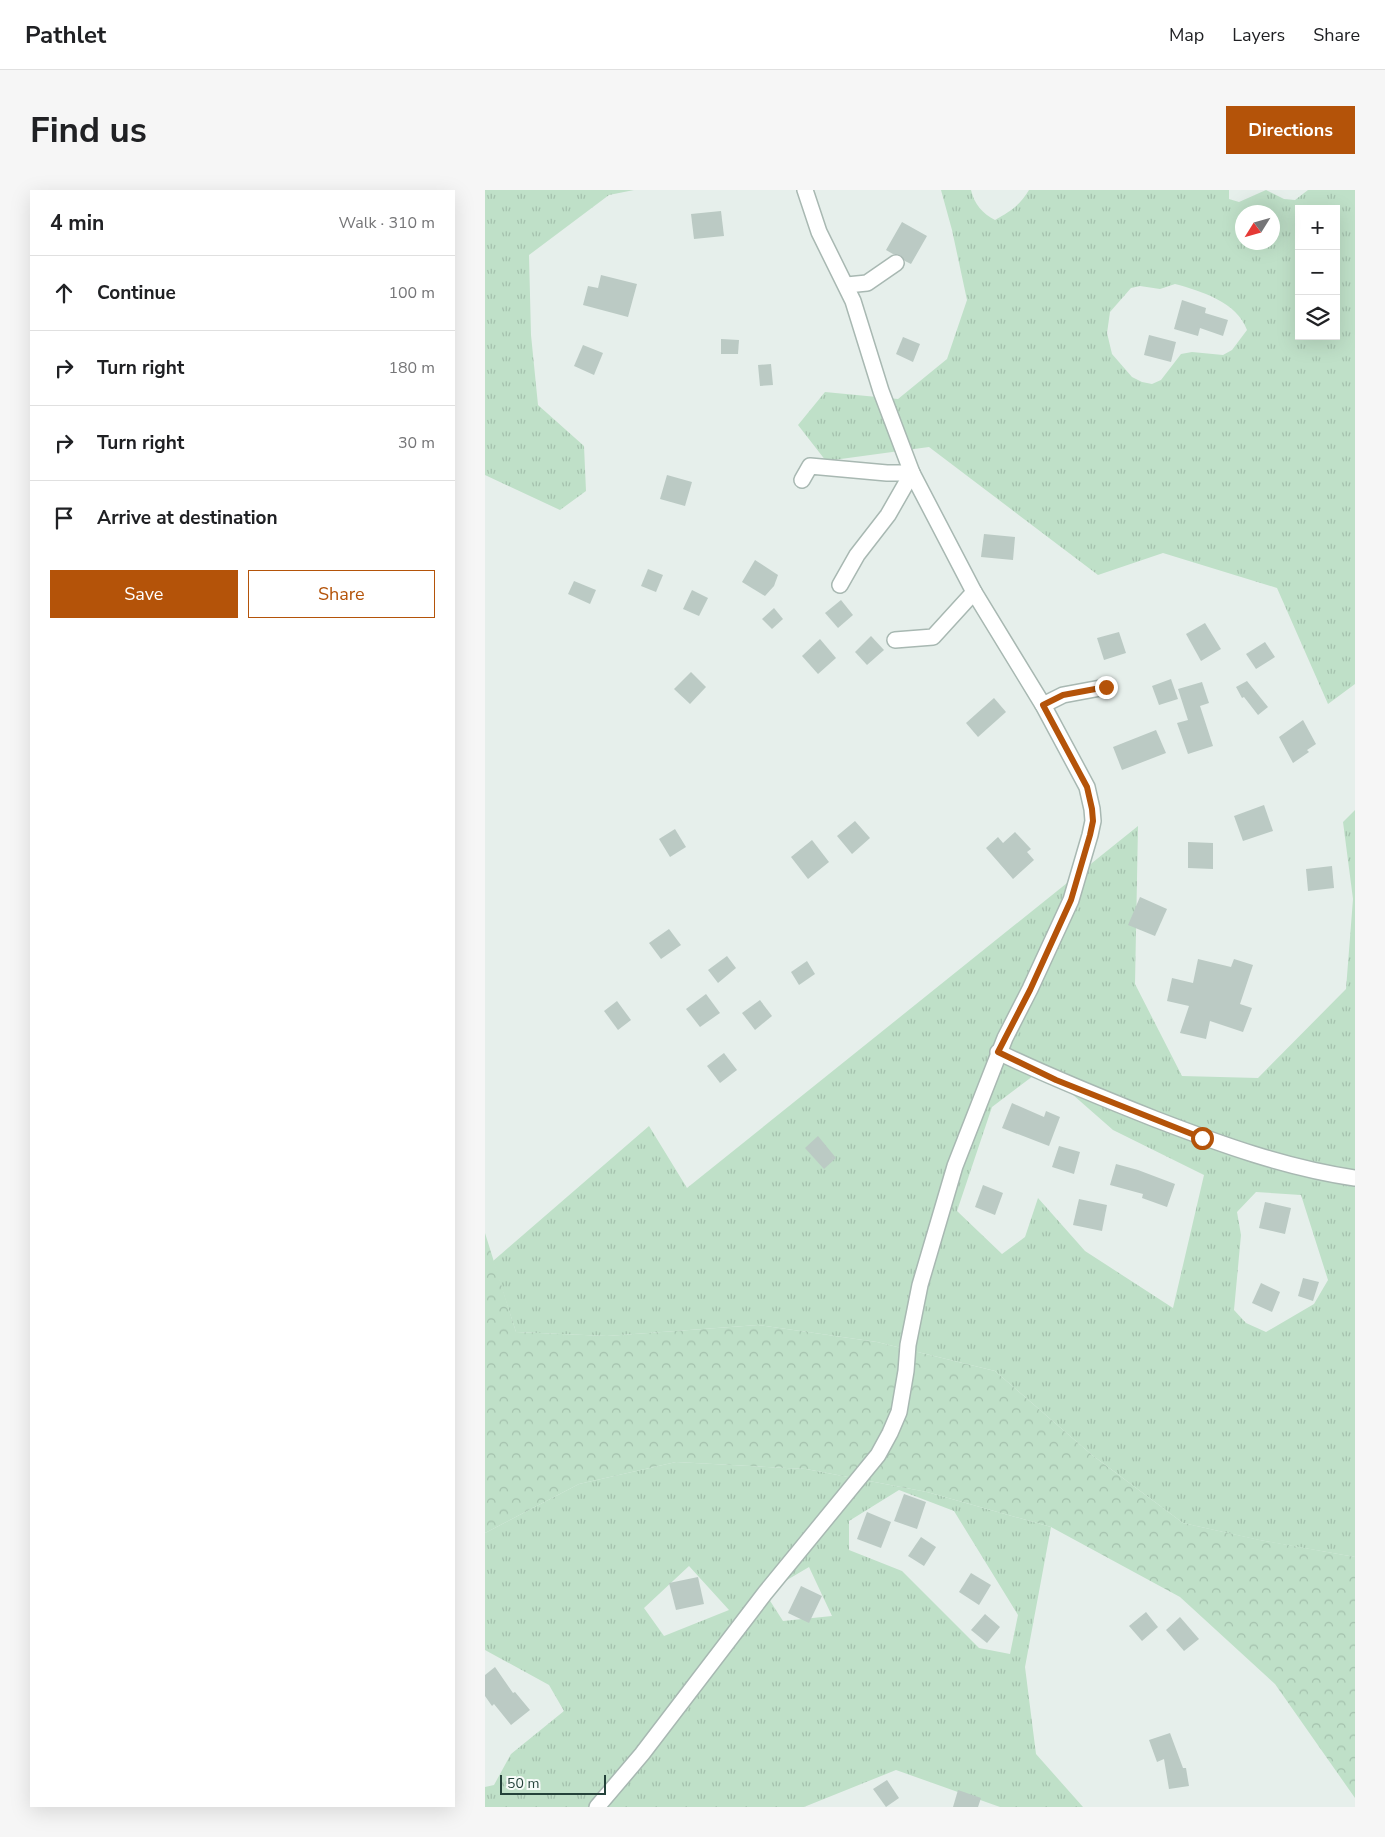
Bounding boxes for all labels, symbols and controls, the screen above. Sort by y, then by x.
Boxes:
text: Pathlet [25,19,106,51]
text: Map [1169,23,1204,47]
text: Layers [1232,23,1285,47]
text: Share [1313,23,1360,47]
button: Directions [1226,106,1355,154]
text: Find us [30,107,147,154]
north arrow [1235,205,1280,250]
map controls [1295,205,1340,340]
button: + [1295,205,1340,250]
text: 4 min [50,209,104,237]
text: Walk · 310 m [339,212,435,234]
button: − [1295,250,1340,295]
icon: ahead [50,279,78,307]
text: Continue [97,280,176,306]
text: 100 m [388,282,435,304]
button: layers [1295,295,1340,340]
icon: right [50,354,78,382]
text: Turn right [97,355,184,381]
text: 180 m [388,357,435,379]
icon: right [50,429,78,457]
text: Turn right [97,430,184,456]
text: 30 m [398,432,435,454]
icon: arrive [50,504,78,532]
text: Arrive at destination [97,505,278,531]
button: Save [50,570,238,618]
button: Share [248,570,435,618]
route end [1095,676,1118,699]
route start [1191,1127,1214,1150]
scale bar [500,1772,606,1795]
text: 50 m [507,1774,539,1793]

